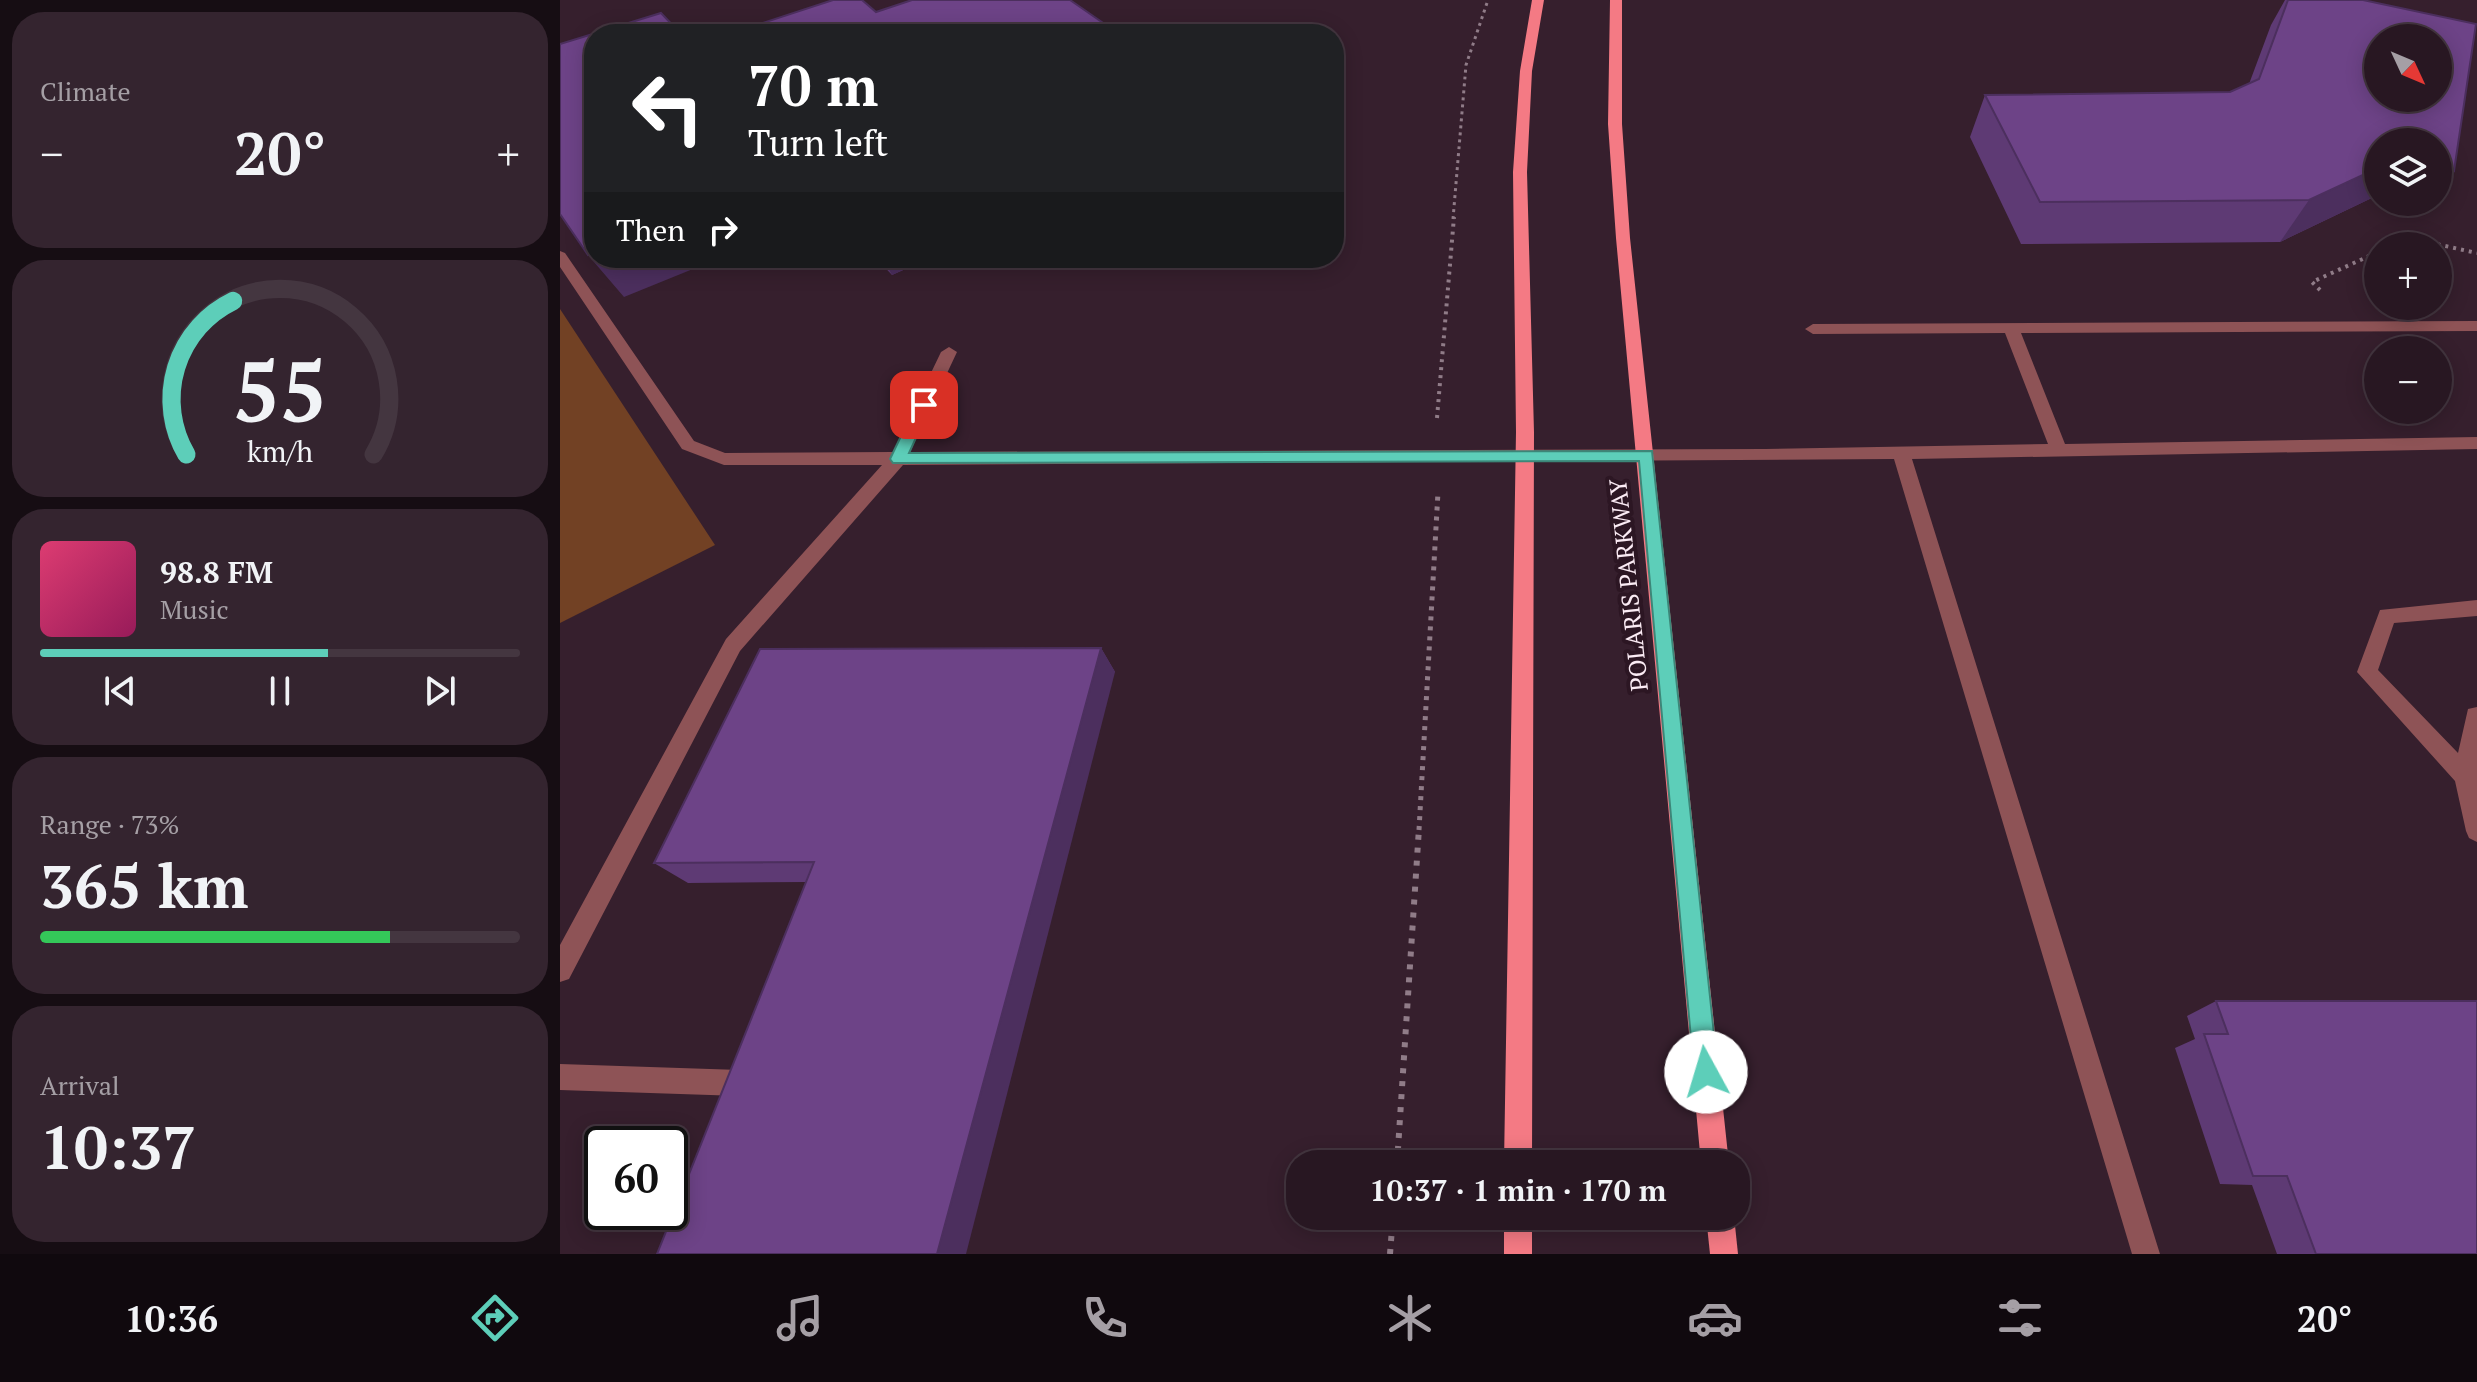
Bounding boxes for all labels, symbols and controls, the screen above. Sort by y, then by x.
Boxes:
north arrow [2364,24,2452,112]
map controls [2364,24,2452,424]
text: 70 m [748,48,878,122]
icon: left [616,56,720,160]
text: Climate [40,74,131,108]
text: 20° [234,113,326,192]
text: Turn left [748,119,888,166]
text: − [40,124,63,183]
text: + [497,124,520,183]
button: layers [2364,128,2452,216]
icon: right [701,208,745,252]
text: Then [616,210,685,250]
button: + [2364,232,2452,320]
text: 55 [233,334,327,444]
button: − [2364,336,2452,424]
pin [890,371,958,439]
icon: arrive [902,383,946,427]
text: km/h [247,432,313,470]
street label: POLARIS PARKWAY [1601,477,1655,693]
text: 98.8 FM [160,552,273,592]
text: Music [160,592,229,626]
icon: previous [98,669,142,713]
icon: pause [258,669,302,713]
icon: next [418,669,462,713]
text: Range · 73% [40,807,179,841]
text: 365 km [40,846,248,925]
position arrow [1664,1030,1748,1114]
text: Arrival [40,1068,120,1102]
text: 10:37 [40,1107,196,1186]
speed limit sign: 60 [584,1126,688,1230]
text: 10:37 · 1 min · 170 m [1370,1170,1666,1210]
icon: directions [467,1290,523,1346]
icon: music [772,1290,828,1346]
icon: phone [1077,1290,1133,1346]
icon: climate [1382,1290,1438,1346]
icon: car [1687,1290,1743,1346]
icon: filters [1992,1290,2048,1346]
text: 10:36 [124,1295,218,1342]
text: 20° [2297,1295,2352,1342]

